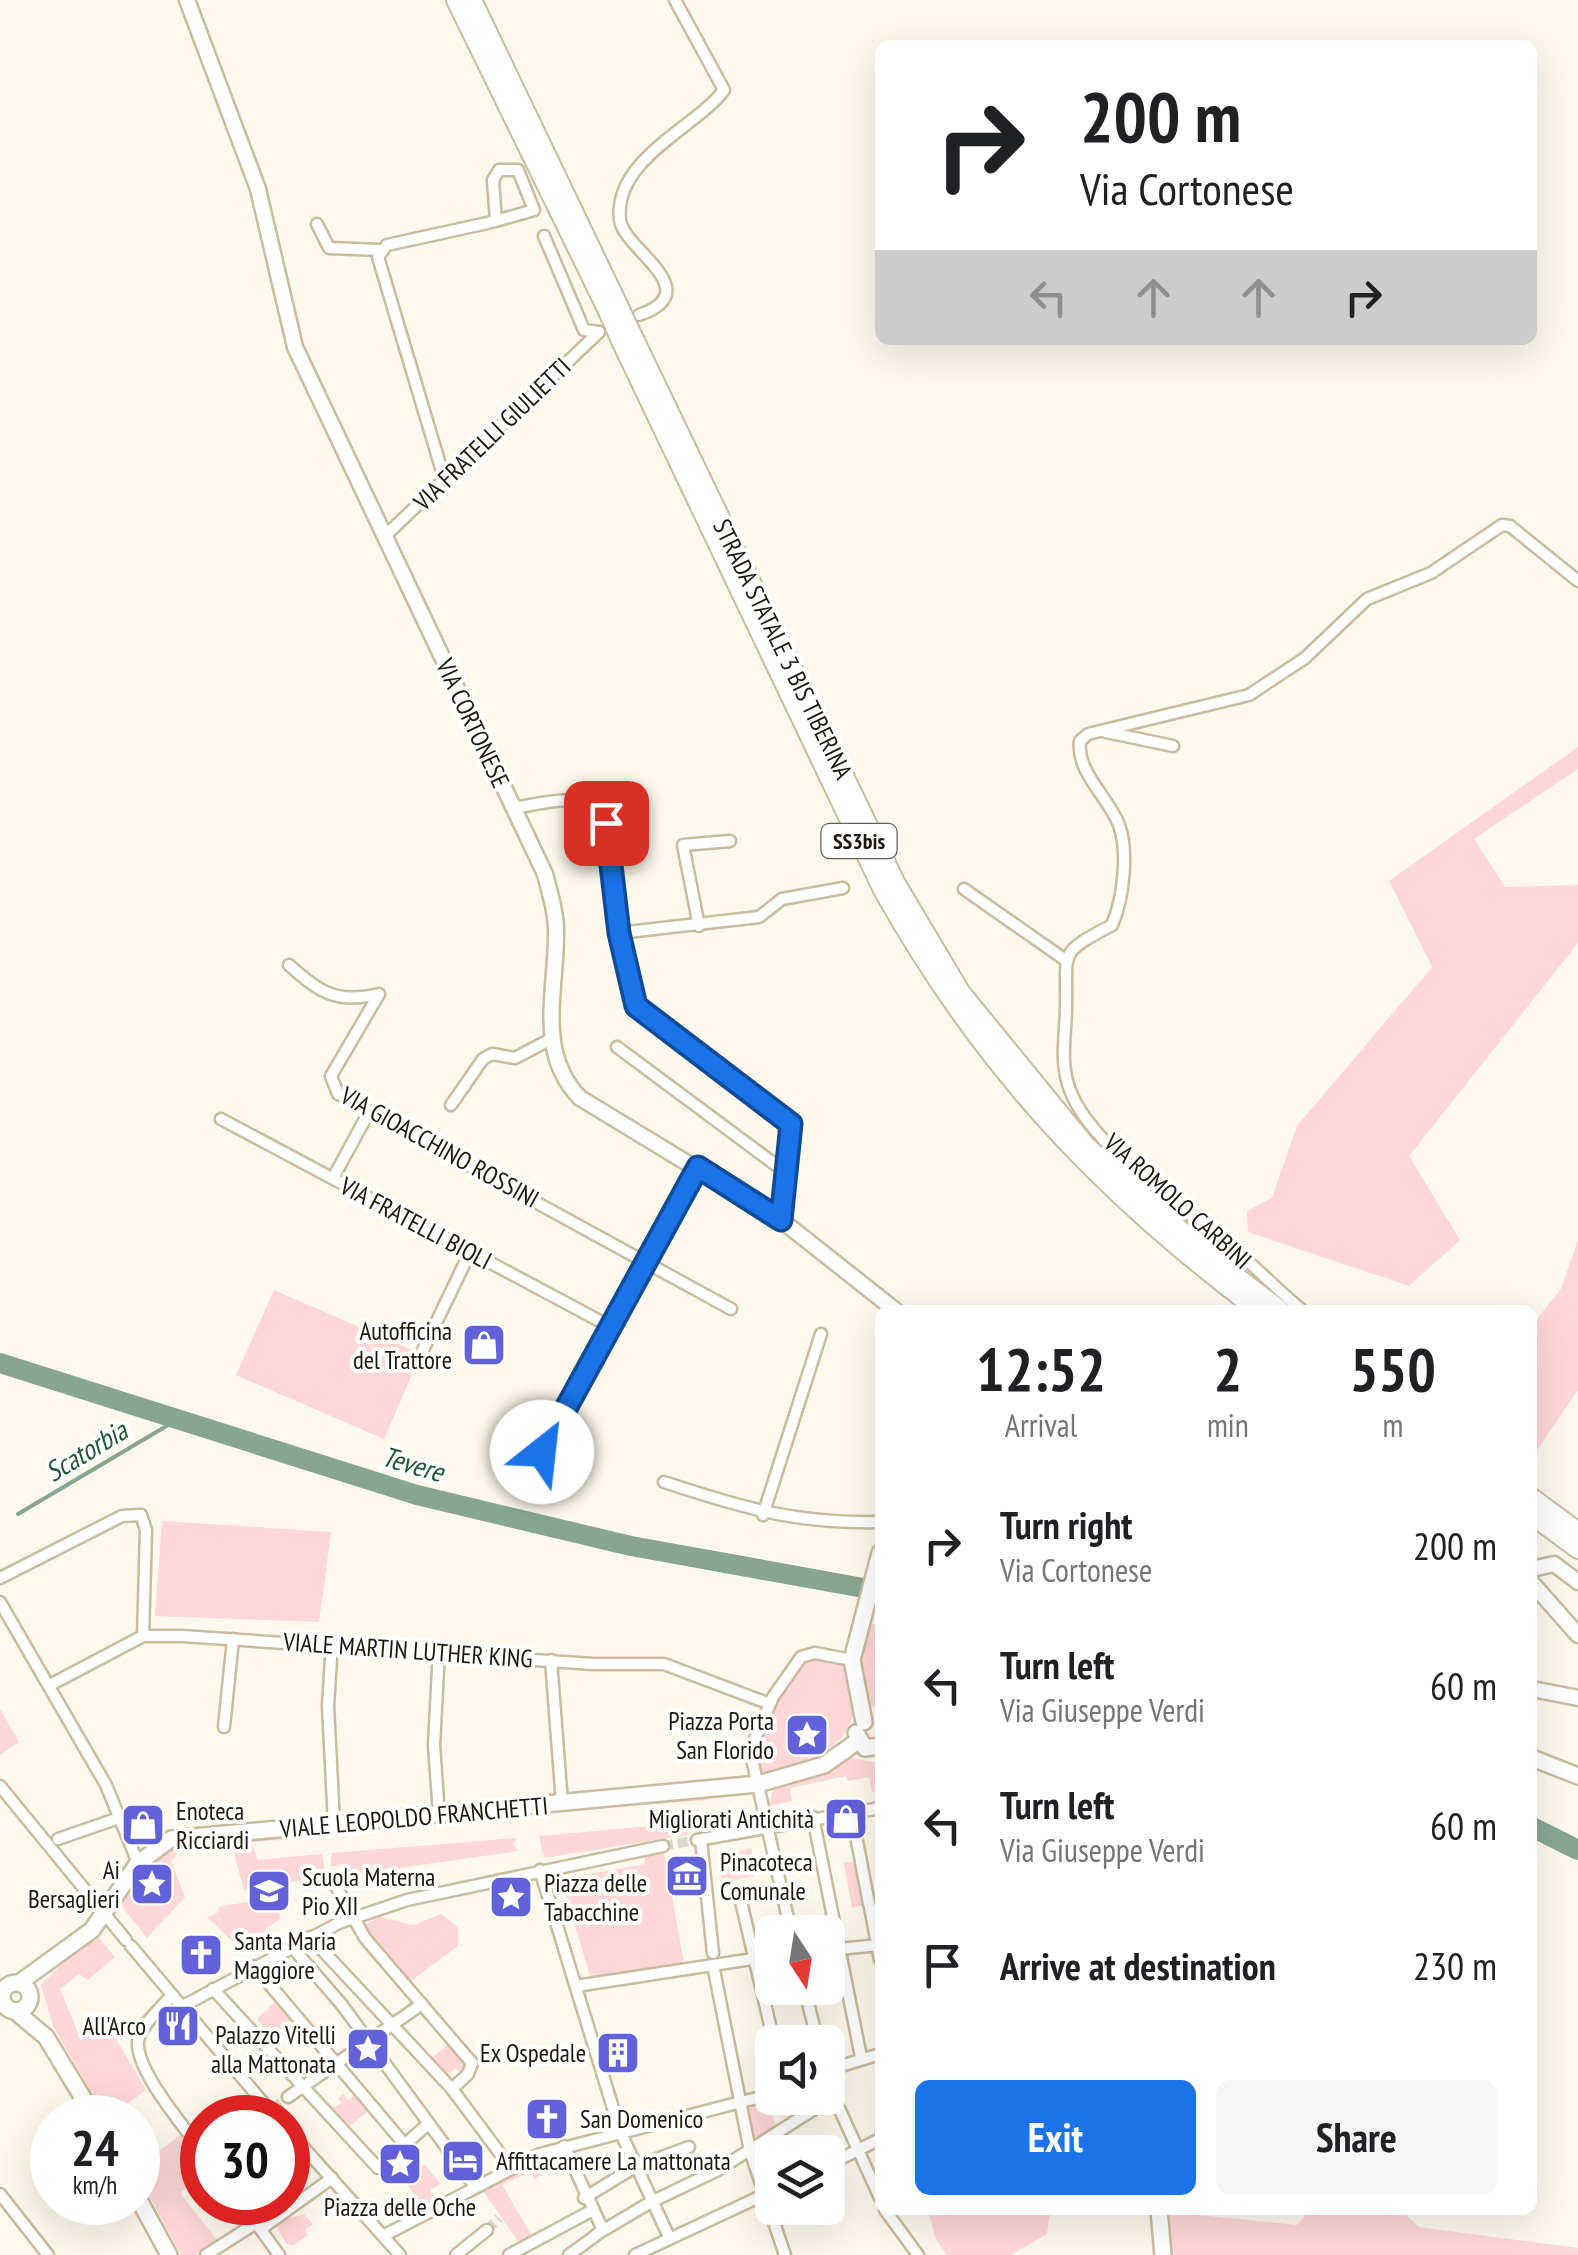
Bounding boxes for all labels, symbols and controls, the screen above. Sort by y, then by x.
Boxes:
text: 200 m [1080,71,1241,161]
icon: right [915,80,1045,210]
text: Via Cortonese [1080,159,1294,217]
icon: left [1021,270,1076,325]
icon: ahead [1126,270,1181,325]
icon: ahead [1231,270,1286,325]
icon: right [1336,270,1391,325]
street label: VIA FRATELLI GIULIETTI [406,351,577,518]
street label: STRADA STATALE 3 BIS TIBERINA [706,514,860,784]
street label: VIA CORTONESE [429,652,517,793]
pin [564,781,649,866]
icon: arrive [579,796,634,851]
road number: SS3bis [822,824,896,858]
street label: VIA GIOACCHINO ROSSINI [334,1079,545,1215]
street label: VIA ROMOLO CARBINI [1097,1126,1259,1276]
street label: VIA FRATELLI BIOLI [334,1169,497,1276]
place label: Autofficina del Trattore [353,1315,452,1376]
shop icon: Autofficina del Trattore [461,1322,507,1368]
text: 12:52 [976,1330,1106,1408]
text: 2 [1214,1330,1242,1408]
text: 550 [1350,1330,1436,1408]
position arrow [490,1400,594,1504]
text: Arrival [1005,1404,1077,1446]
text: min [1207,1404,1249,1446]
text: m [1382,1404,1403,1446]
water label: Scatorbia [38,1411,135,1490]
water label: Tevere [378,1437,451,1491]
text: Turn right [1000,1500,1132,1549]
icon: right [915,1518,970,1573]
text: 200 m [1413,1521,1497,1570]
text: Via Cortonese [1000,1549,1152,1591]
street label: VIALE MARTIN LUTHER KING [281,1625,534,1675]
text: Turn left [1000,1640,1114,1689]
icon: left [915,1658,970,1713]
text: 60 m [1430,1661,1497,1710]
text: Via Giuseppe Verdi [1000,1689,1205,1731]
place label: Piazza Porta San Florido [668,1705,774,1766]
place icon: Piazza Porta San Florido [784,1712,830,1758]
text: Turn left [1000,1780,1114,1829]
street label: VIALE LEOPOLDO FRANCHETTI [278,1789,549,1845]
place label: Enoteca Ricciardi [176,1795,249,1856]
shop icon: Migliorati Antichità [823,1796,869,1842]
icon: left [915,1798,970,1853]
text: 60 m [1430,1801,1497,1850]
shop icon: Enoteca Ricciardi [120,1802,166,1848]
place label: Migliorati Antichità [649,1803,814,1835]
text: Via Giuseppe Verdi [1000,1829,1205,1871]
place label: Pinacoteca Comunale [720,1846,813,1907]
museum icon: Pinacoteca Comunale [664,1853,710,1899]
place label: Ai Bersaglieri [28,1854,120,1915]
place icon: Ai Bersaglieri [129,1861,175,1907]
place label: Scuola Materna Pio XII [302,1861,435,1922]
place label: Piazza delle Tabacchine [544,1867,647,1928]
school or university icon: Scuola Materna Pio XII [246,1868,292,1914]
place icon: Piazza delle Tabacchine [488,1874,534,1920]
north arrow [755,1915,845,2005]
map controls [755,1915,845,2225]
place label: Santa Maria Maggiore [234,1925,336,1986]
church icon: Santa Maria Maggiore [178,1932,224,1978]
icon: arrive [915,1938,970,1993]
text: Arrive at destination [1000,1941,1276,1990]
text: 230 m [1413,1941,1497,1990]
restaurant icon: All'Arco [155,2003,201,2049]
place label: All'Arco [83,2010,146,2042]
place label: Palazzo Vitelli alla Mattonata [211,2019,336,2080]
button: sound [755,2025,845,2115]
place icon: Palazzo Vitelli alla Mattonata [345,2026,391,2072]
building icon: Ex Ospedale [595,2030,641,2076]
place label: Ex Ospedale [480,2037,586,2069]
button: Exit [915,2080,1196,2195]
button: Share [1216,2080,1497,2195]
speed limit sign: 30 [180,2095,310,2225]
church icon: San Domenico [524,2096,570,2142]
place label: San Domenico [580,2103,703,2135]
text: 24 [71,2115,119,2180]
button: layers [755,2135,845,2225]
hotel icon: Affittacamere La mattonata [440,2138,486,2184]
place icon: Piazza delle Oche [377,2141,423,2187]
place label: Affittacamere La mattonata [496,2145,731,2177]
text: km/h [73,2169,117,2201]
place label: Piazza delle Oche [324,2191,476,2223]

